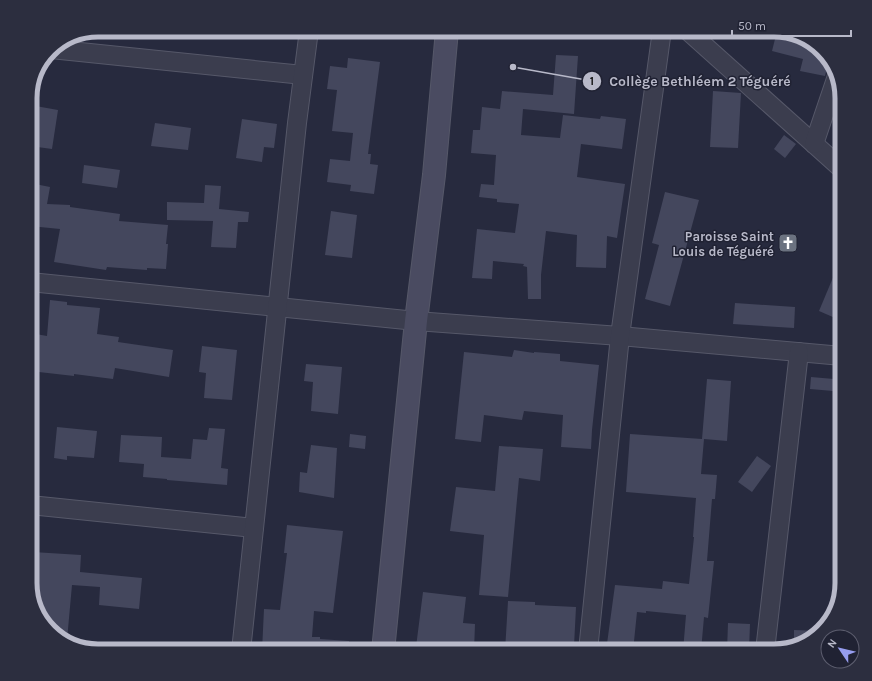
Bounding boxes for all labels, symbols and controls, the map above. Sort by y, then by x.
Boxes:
scale bar [732,12,851,38]
text: 50 m [738,19,766,33]
callout: Collège Bethléem 2 Téguéré [582,68,799,94]
text: Collège Bethléem 2 Téguéré [609,73,791,90]
text: 1 [590,74,594,88]
place label: Paroisse Saint Louis de Téguéré [672,229,774,259]
church icon: Paroisse Saint Louis de Téguéré [777,232,799,254]
north arrow [820,629,860,669]
text: N [825,637,840,651]

